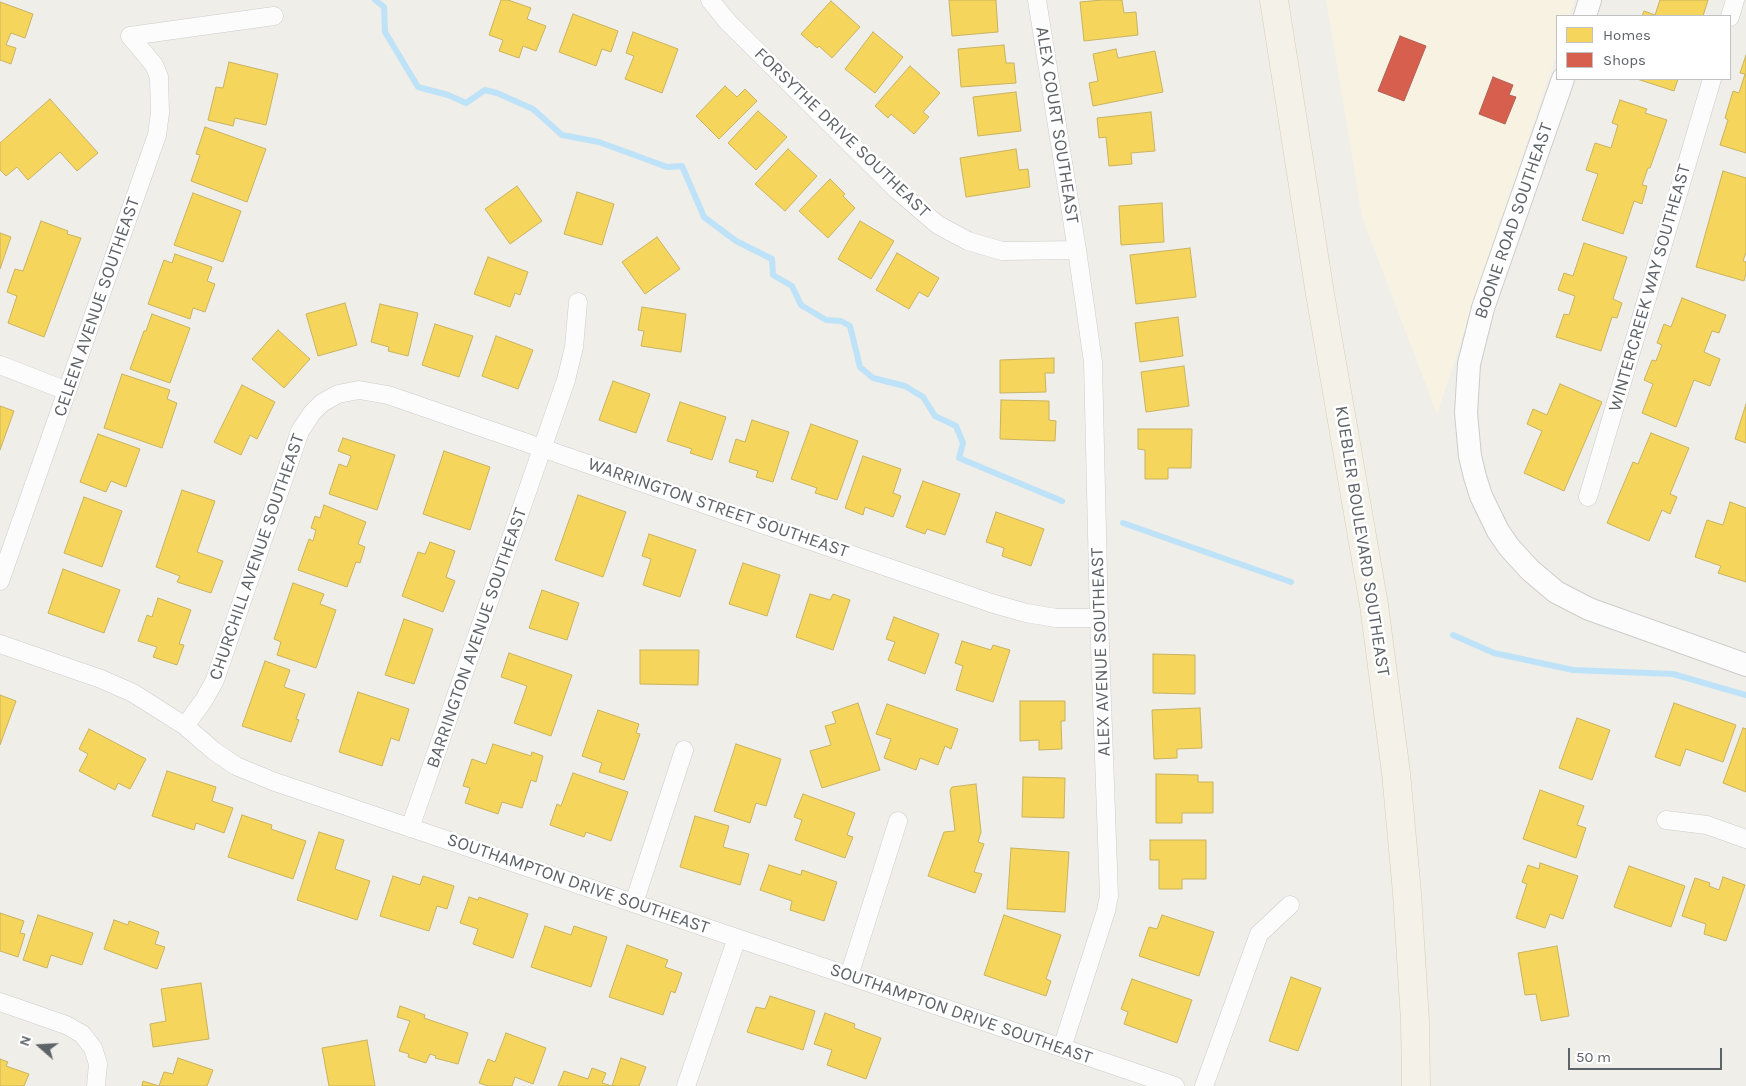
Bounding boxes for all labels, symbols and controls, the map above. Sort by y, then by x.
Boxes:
legend [1556,15,1731,80]
street label: ALEX COURT SOUTHEAST [1031,25,1083,225]
text: Homes [1603,26,1651,44]
street label: FORSYTHE DRIVE SOUTHEAST [750,43,934,223]
text: Shops [1603,51,1646,69]
street label: BOONE ROAD SOUTHEAST [1470,120,1558,322]
street label: WINTERCREEK WAY SOUTHEAST [1604,162,1696,414]
street label: CELEEN AVENUE SOUTHEAST [49,194,145,420]
street label: KUEBLER BOULEVARD SOUTHEAST [1330,404,1394,678]
street label: CHURCHILL AVENUE SOUTHEAST [205,431,309,683]
street label: WARRINGTON STREET SOUTHEAST [585,453,851,563]
street label: BARRINGTON AVENUE SOUTHEAST [422,505,532,771]
street label: ALEX AVENUE SOUTHEAST [1087,547,1115,757]
street label: SOUTHAMPTON DRIVE SOUTHEAST [444,829,712,939]
street label: SOUTHAMPTON DRIVE SOUTHEAST [827,959,1095,1069]
north arrow [15,1021,65,1071]
text: N [16,1033,35,1048]
scale bar [1571,1038,1725,1070]
text: 50 m [1576,1048,1611,1066]

